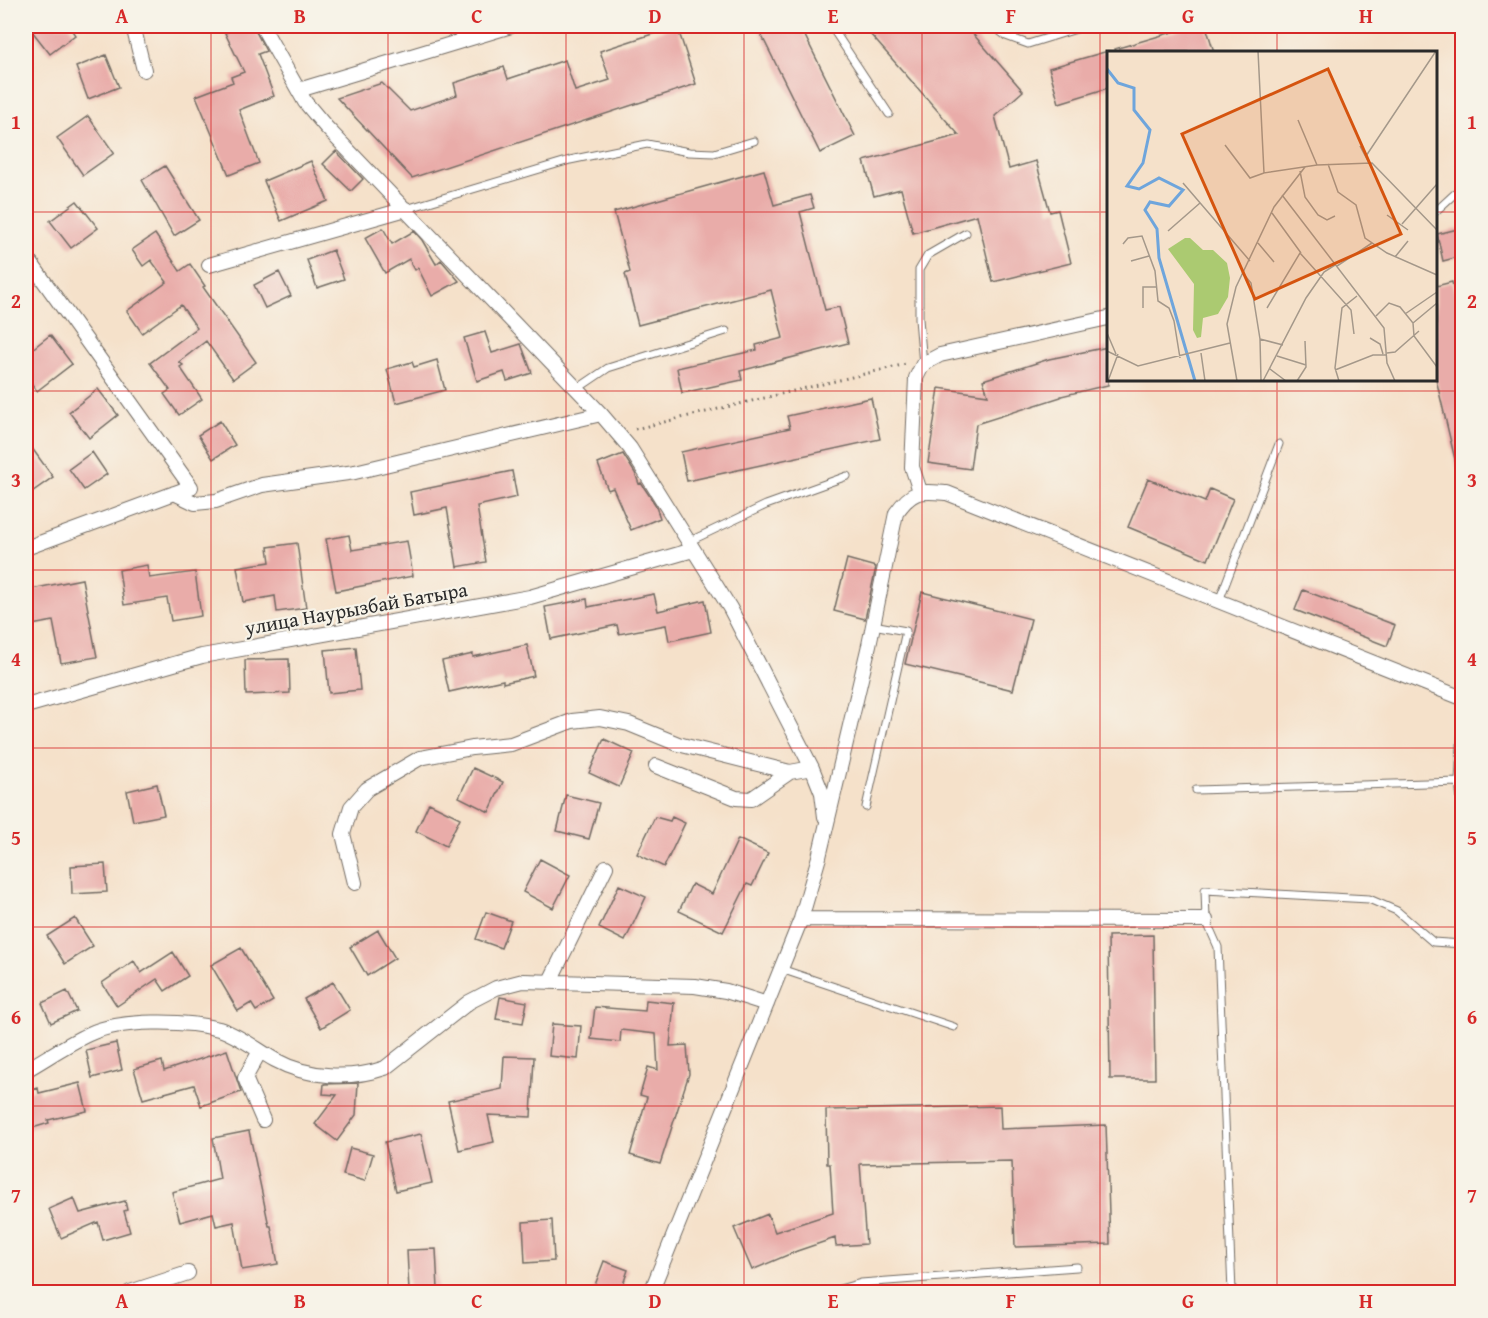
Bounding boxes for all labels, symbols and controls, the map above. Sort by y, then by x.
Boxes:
text: A [116,1,129,30]
text: B [294,1,306,30]
text: C [471,1,483,30]
text: D [648,1,662,30]
text: E [828,1,839,30]
text: F [1006,1,1016,30]
text: G [1182,1,1194,30]
text: H [1359,1,1373,30]
inset map [1107,51,1437,381]
text: 1 [11,107,21,136]
text: 1 [1467,107,1477,136]
text: 2 [11,286,21,315]
text: 2 [1467,286,1477,315]
text: 3 [11,465,21,494]
text: 3 [1467,465,1477,494]
street label: улица Наурызбай Батыра [241,574,470,642]
text: 4 [11,644,21,673]
text: 4 [1467,644,1477,673]
text: 5 [11,823,21,852]
text: 5 [1467,823,1477,852]
text: 6 [11,1002,21,1031]
text: 6 [1467,1002,1477,1031]
text: 7 [11,1180,21,1209]
text: 7 [1467,1180,1477,1209]
text: A [116,1286,129,1315]
text: B [294,1286,306,1315]
text: C [471,1286,483,1315]
text: D [648,1286,662,1315]
text: E [828,1286,839,1315]
text: F [1006,1286,1016,1315]
text: G [1182,1286,1194,1315]
text: H [1359,1286,1373,1315]

